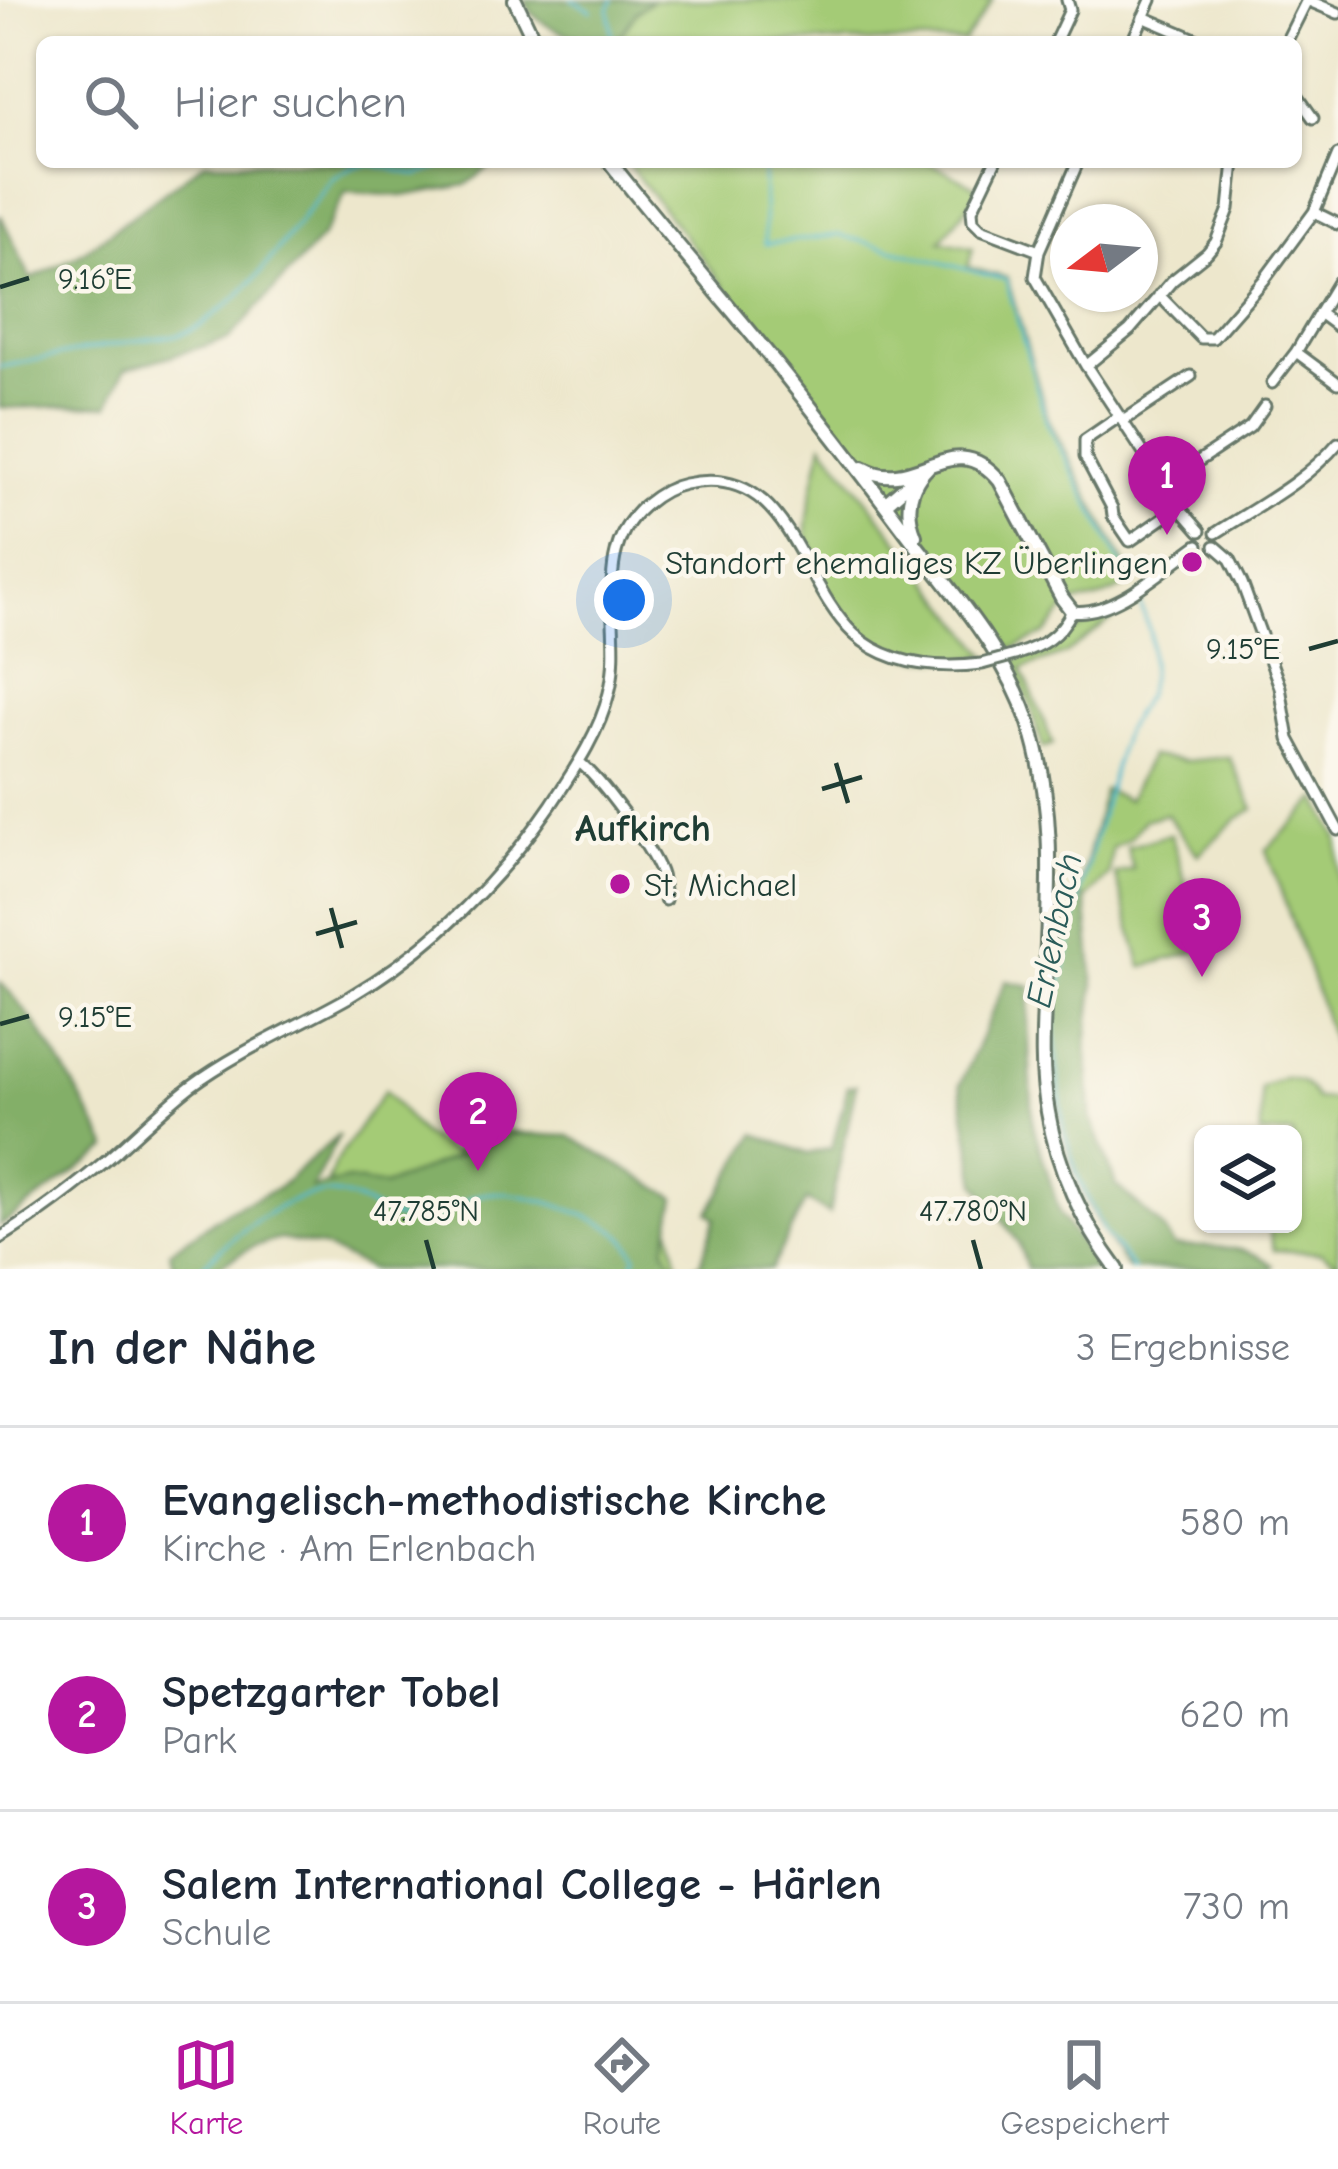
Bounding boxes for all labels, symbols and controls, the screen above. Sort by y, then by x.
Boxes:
search box [36,36,1302,168]
icon: search [78,69,144,135]
text: Hier suchen [174,76,407,128]
north arrow [1050,204,1158,312]
text: 9.16°E [58,262,132,297]
pin: 1 [1128,436,1206,535]
place label: Standort ehemaliges KZ Überlingen [665,544,1168,582]
marker: Standort ehemaliges KZ Überlingen [1179,549,1205,575]
your location [594,570,654,630]
text: 9.15°E [1206,632,1280,667]
district label: Aufkirch [575,806,711,851]
water label: Erlenbach [1018,849,1091,1011]
place label: St. Michael [644,866,797,904]
marker: St. Michael [607,871,633,897]
pin: 3 [1163,878,1241,977]
text: 9.15°E [58,1000,132,1035]
pin: 2 [439,1072,517,1171]
map controls [1194,1125,1302,1233]
button: layers [1194,1125,1302,1233]
text: 47.785°N [373,1194,479,1229]
text: 47.780°N [919,1194,1027,1229]
text: In der Nähe [48,1318,316,1377]
text: 3 Ergebnisse [1076,1325,1290,1370]
text: Evangelisch-methodistische Kirche [162,1474,826,1526]
text: 1 [79,1500,95,1545]
text: 580 m [1180,1500,1290,1545]
text: Kirche · Am Erlenbach [162,1526,536,1571]
text: Spetzgarter Tobel [162,1666,501,1718]
text: 2 [77,1692,97,1737]
text: 620 m [1179,1692,1290,1737]
text: Park [162,1718,237,1763]
text: Salem International College - Härlen [162,1858,882,1910]
text: 3 [77,1884,97,1929]
text: 730 m [1183,1884,1290,1929]
text: Schule [162,1910,271,1955]
tab: Karte [170,2032,243,2142]
tab: Route [582,2032,661,2142]
tab: Gespeichert [1000,2032,1168,2142]

